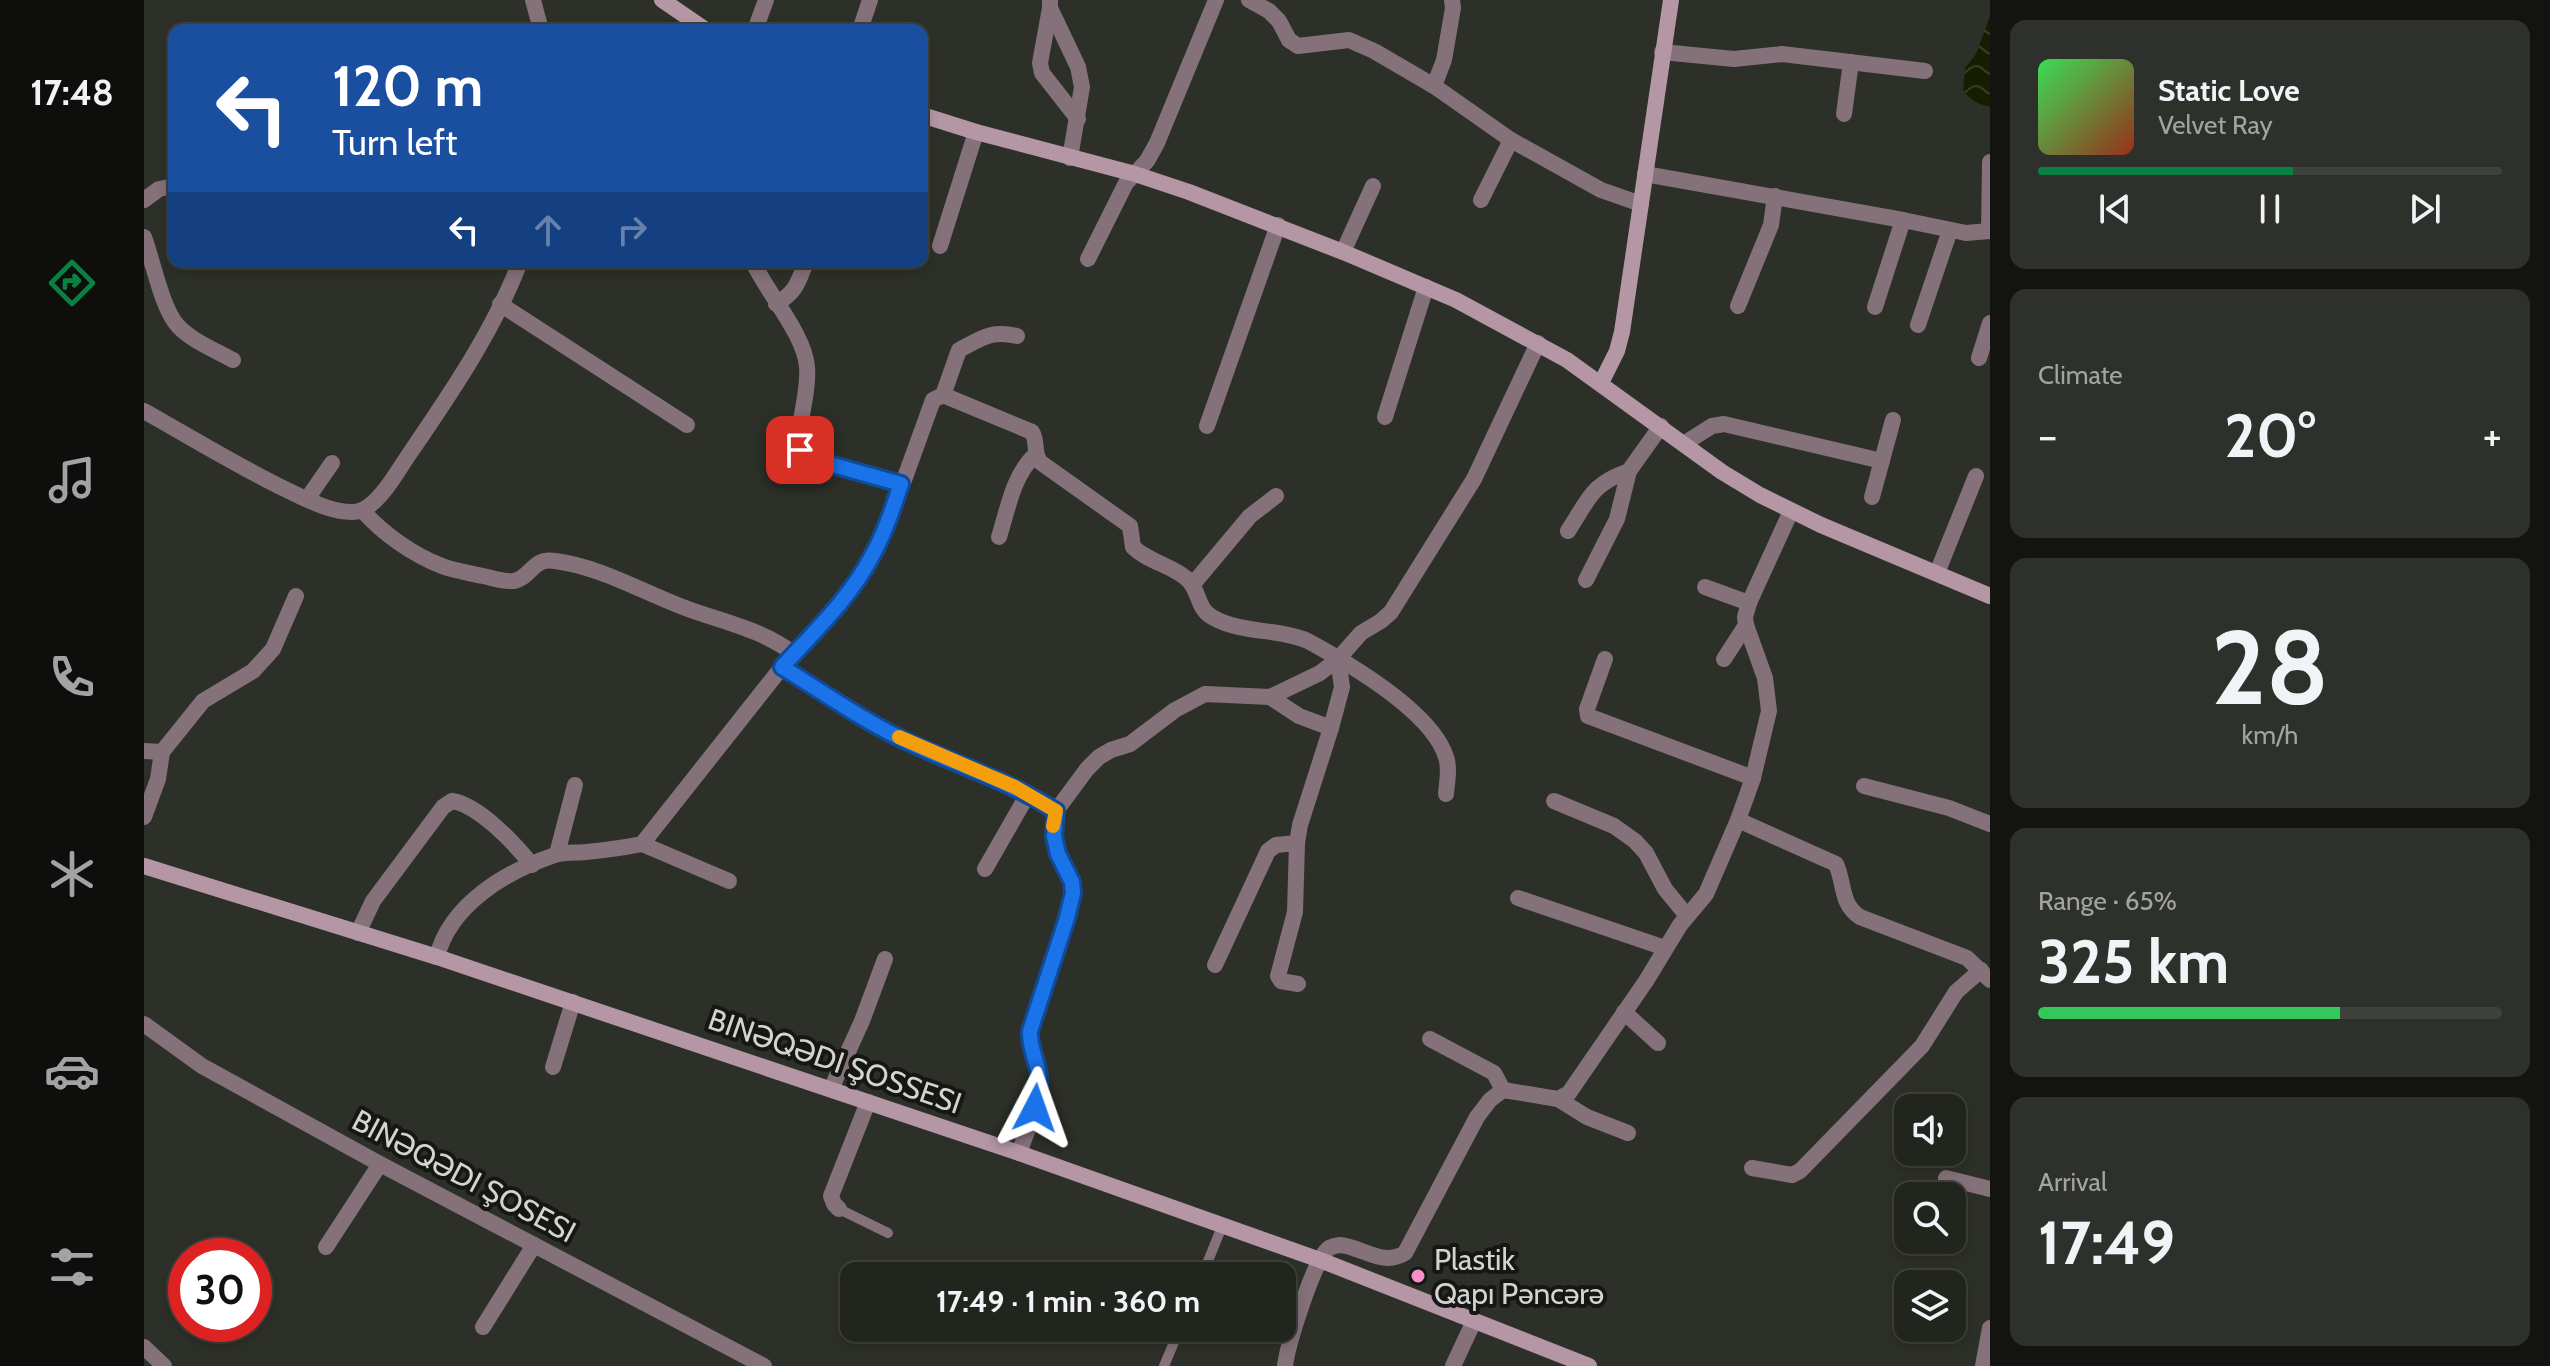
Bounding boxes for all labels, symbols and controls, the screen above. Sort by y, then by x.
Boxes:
text: 120 m [332,52,483,120]
icon: left [200,56,304,160]
text: 17:48 [30,70,114,114]
text: Static Love [2158,72,2300,109]
text: Velvet Ray [2158,109,2273,141]
text: Turn left [332,120,457,164]
icon: previous [2093,187,2137,231]
icon: pause [2248,187,2292,231]
icon: next [2403,187,2447,231]
icon: left [442,208,486,252]
icon: ahead [526,208,570,252]
icon: right [610,208,654,252]
icon: directions [44,255,100,311]
text: Climate [2038,359,2123,391]
text: 20° [2224,399,2316,472]
text: − [2038,409,2057,462]
text: + [2483,409,2502,462]
pin [766,416,834,484]
icon: arrive [778,428,822,472]
icon: music [44,452,100,508]
text: 28 [2211,604,2329,730]
icon: phone [44,649,100,705]
text: km/h [2242,719,2298,751]
icon: climate [44,846,100,902]
text: Range · 65% [2038,885,2177,917]
text: 325 km [2038,925,2229,998]
street label: BINƏQƏDI ŞOSSESI [704,1000,966,1122]
icon: car [44,1043,100,1099]
position arrow [993,1066,1077,1150]
map controls [1894,1094,1966,1342]
button: sound [1894,1094,1966,1166]
street label: BINƏQƏDI ŞOSESI [346,1101,582,1251]
text: Arrival [2038,1166,2107,1198]
button: search [1894,1182,1966,1254]
text: 17:49 [2038,1206,2175,1279]
speed limit sign: 30 [168,1238,272,1342]
icon: filters [44,1239,100,1295]
place label: Plastik Qapı Pəncərə [1434,1241,1604,1312]
marker: Plastik Qapı Pəncərə [1409,1267,1427,1285]
button: layers [1894,1270,1966,1342]
text: 17:49 · 1 min · 360 m [936,1283,1200,1320]

